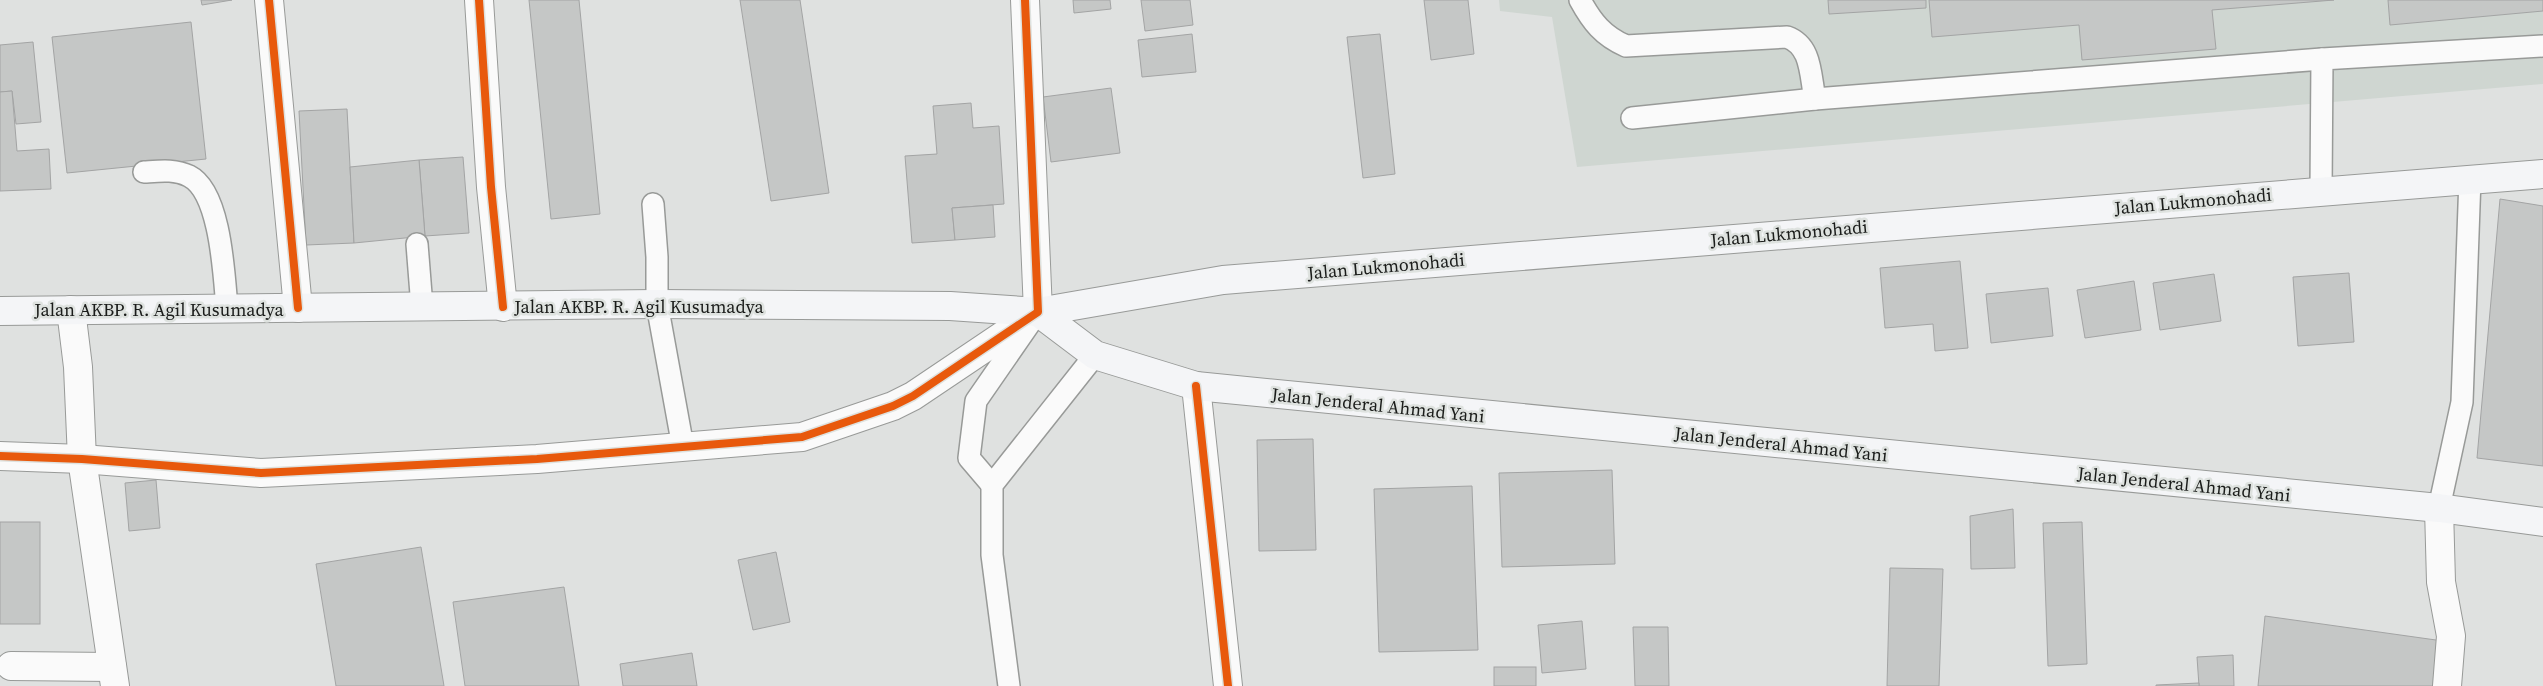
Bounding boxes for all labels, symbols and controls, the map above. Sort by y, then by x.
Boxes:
street label: Jalan Lukmonohadi [2112,182,2273,220]
street label: Jalan Lukmonohadi [1708,214,1869,252]
street label: Jalan Lukmonohadi [1305,247,1466,285]
street label: Jalan AKBP. R. Agil Kusumadya [513,294,764,319]
street label: Jalan AKBP. R. Agil Kusumadya [33,297,284,322]
street label: Jalan Jenderal Ahmad Yani [1269,381,1486,429]
street label: Jalan Jenderal Ahmad Yani [1672,420,1889,468]
street label: Jalan Jenderal Ahmad Yani [2075,460,2292,508]

